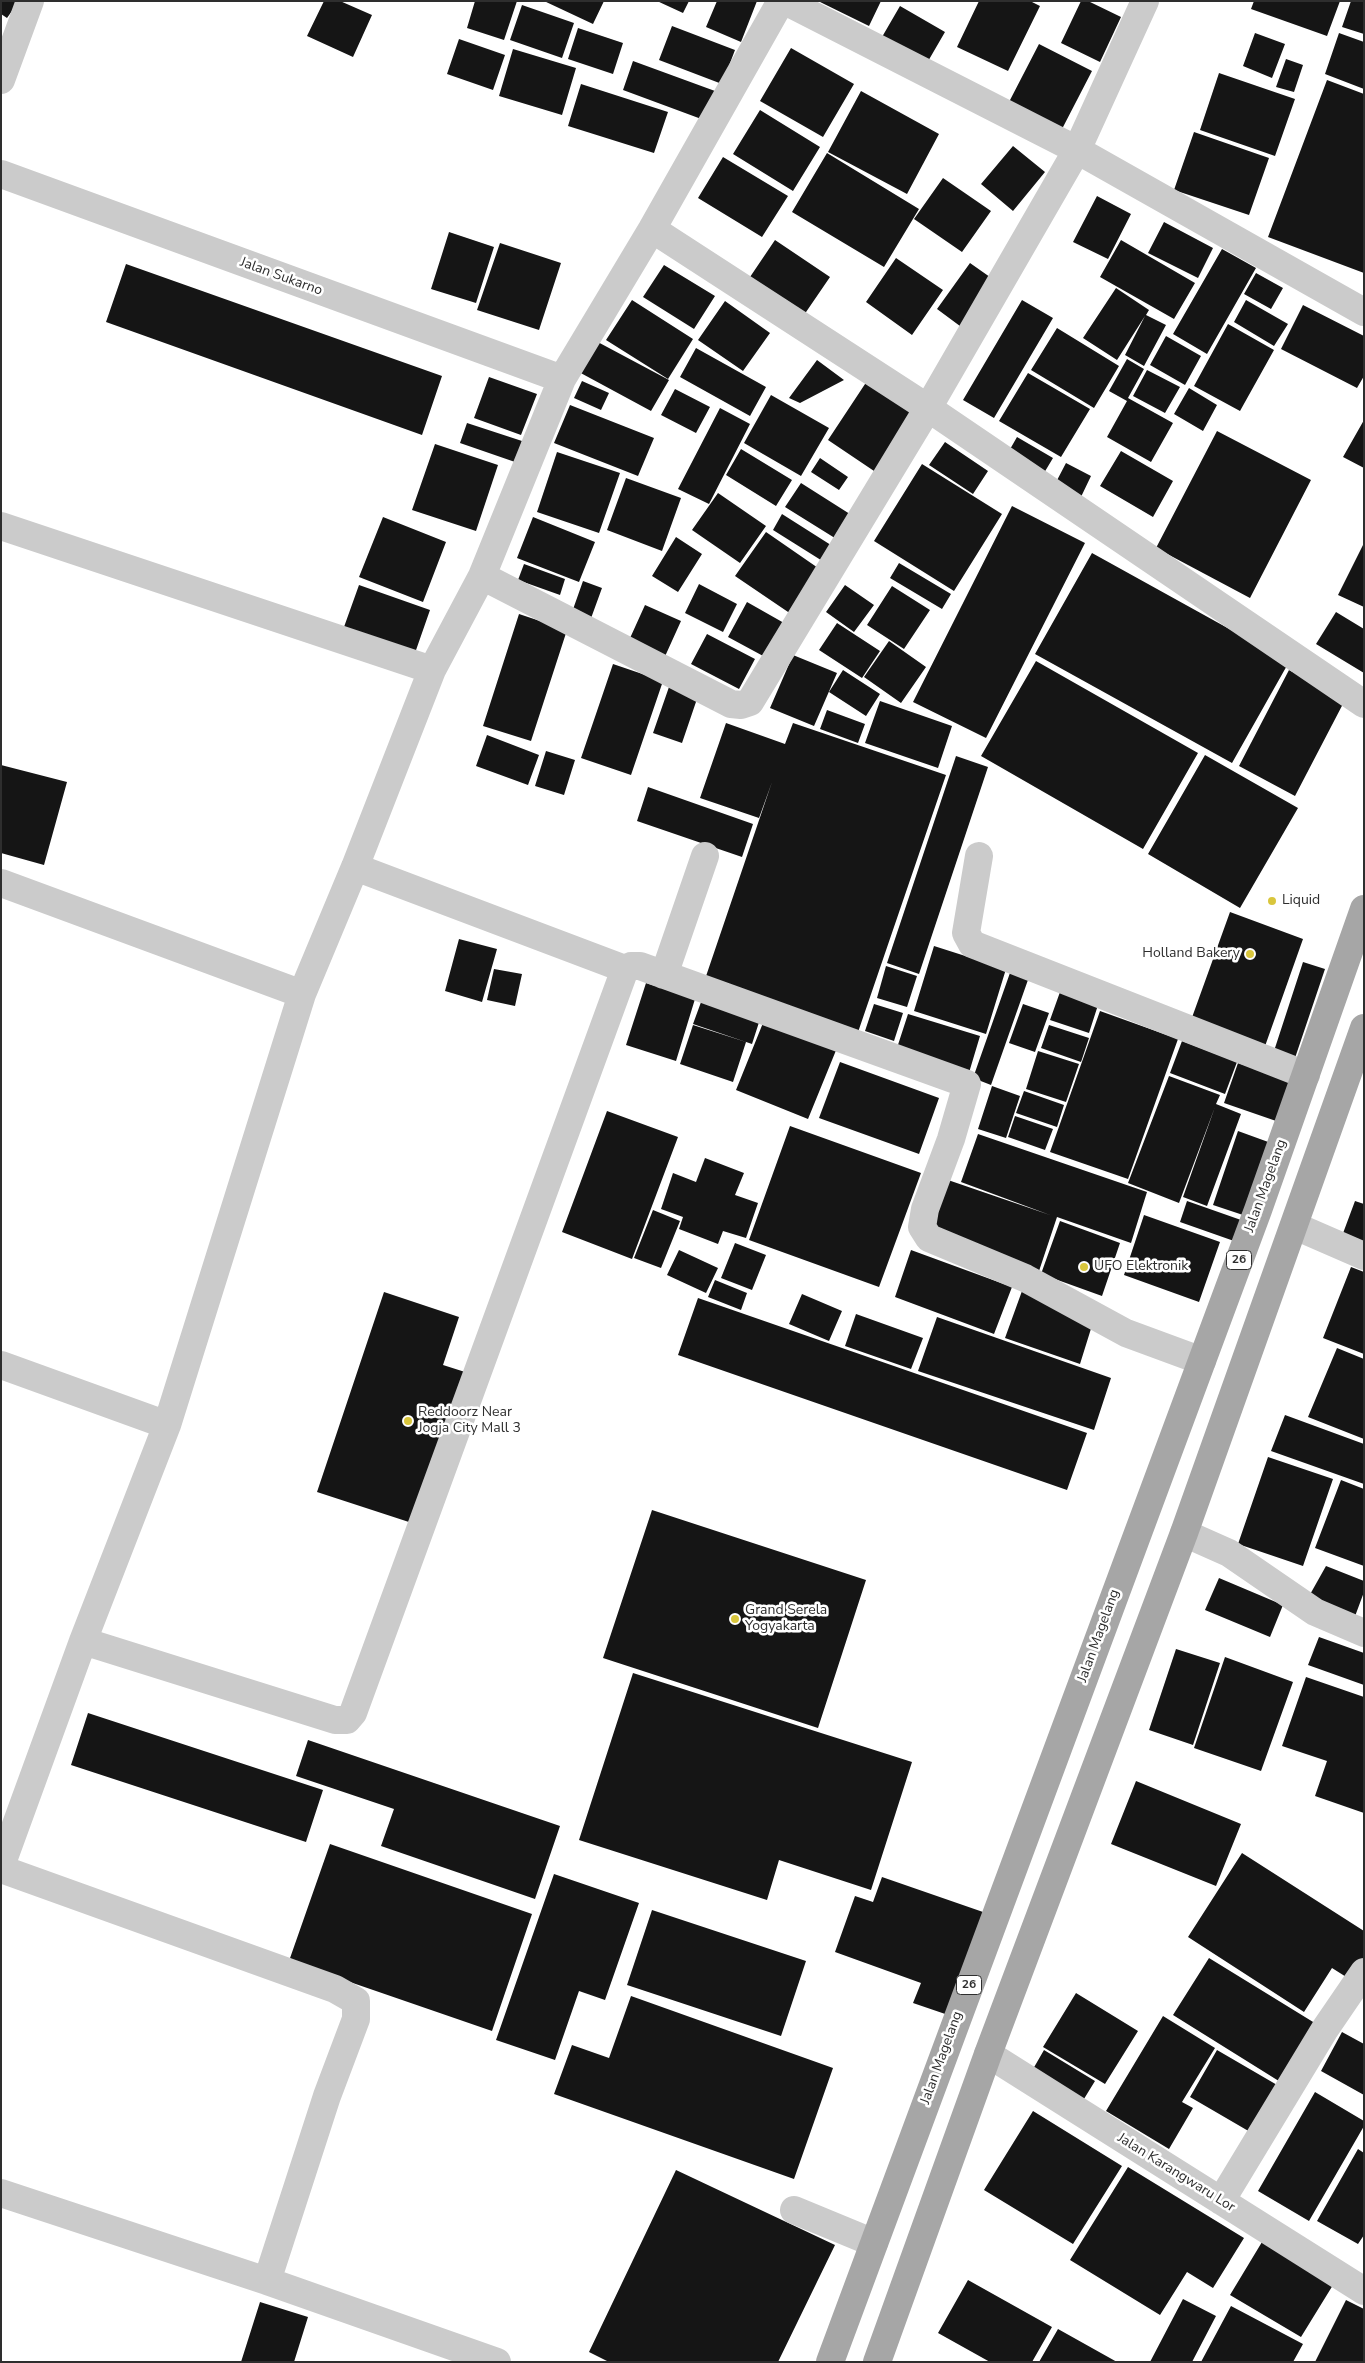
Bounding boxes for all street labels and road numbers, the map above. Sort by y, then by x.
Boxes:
street label: Jalan Sukarno [237,254,325,300]
street label: Jalan Magelang [1241,1137,1291,1235]
road number: 26 [1226,1250,1252,1270]
street label: Jalan Magelang [1074,1587,1124,1685]
road number: 26 [956,1976,982,1994]
street label: Jalan Magelang [917,2009,967,2107]
street label: Jalan Karangwaru Lor [1114,2130,1238,2216]

